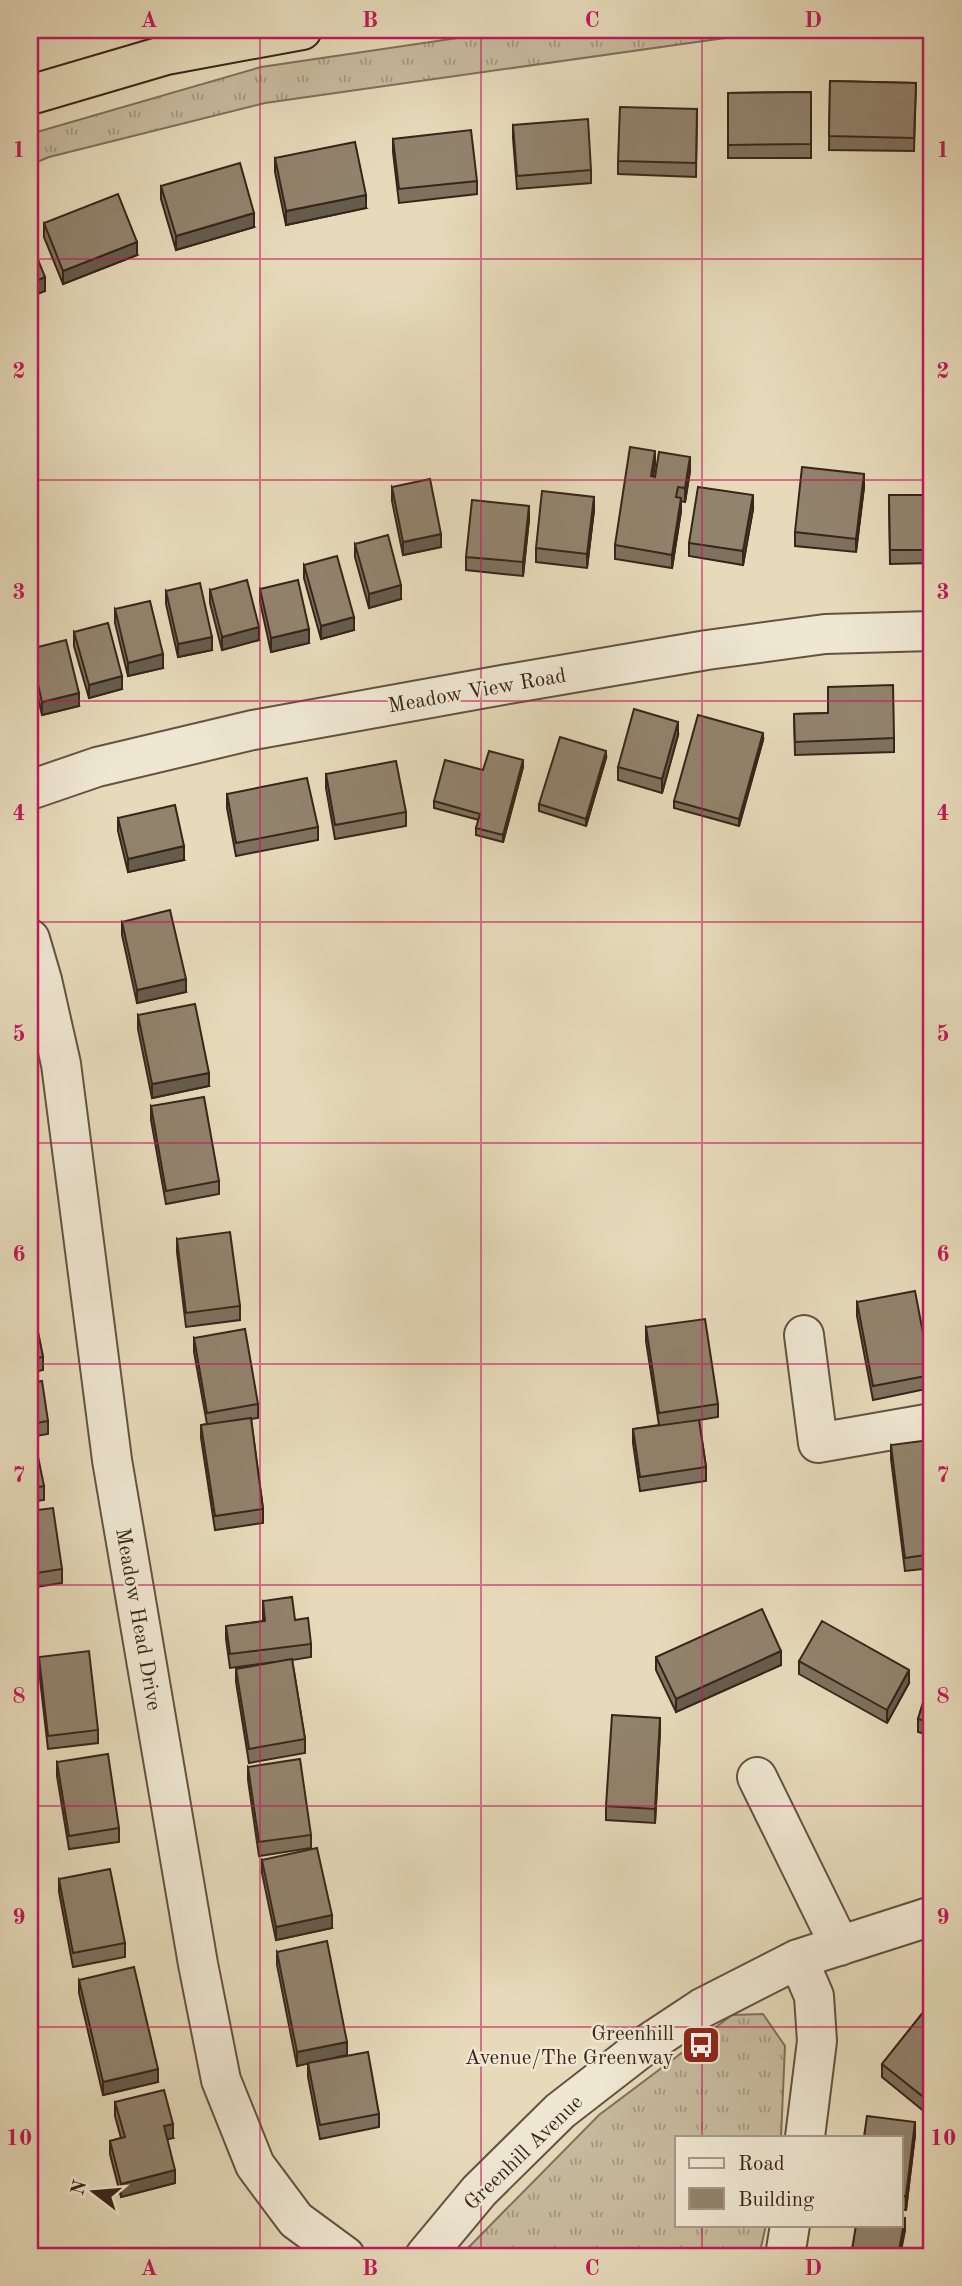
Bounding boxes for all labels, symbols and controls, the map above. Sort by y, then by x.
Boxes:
text: A [140,9,158,32]
text: B [362,9,378,32]
text: C [584,9,600,32]
text: D [804,9,822,32]
text: 1 [12,139,26,162]
text: 1 [936,139,950,162]
text: 2 [12,360,26,383]
text: 2 [936,360,950,383]
text: 3 [12,581,26,604]
text: 3 [936,581,950,604]
street label: Meadow View Road [387,665,568,717]
text: 4 [12,802,26,825]
text: 4 [936,802,950,825]
text: 5 [12,1023,26,1046]
text: 5 [936,1023,950,1046]
text: 6 [12,1243,26,1266]
text: 6 [936,1243,950,1266]
text: 7 [12,1464,26,1487]
text: 7 [936,1464,950,1487]
street label: Meadow Head Drive [111,1526,164,1712]
text: 8 [12,1685,26,1708]
text: 8 [936,1685,950,1708]
text: 9 [12,1906,26,1929]
text: 9 [936,1906,950,1929]
place label: Greenhill Avenue/The Greenway [465,2024,674,2069]
bus stop icon: Greenhill Avenue/The Greenway [680,2024,722,2066]
street label: Greenhill Avenue [461,2092,587,2215]
text: 10 [6,2127,32,2150]
text: 10 [930,2127,956,2150]
legend [675,2136,902,2226]
text: Road [738,2154,785,2175]
north arrow [60,2156,130,2226]
text: N [69,2178,91,2198]
text: Building [738,2190,815,2211]
text: A [140,2257,158,2280]
text: B [362,2257,378,2280]
text: C [584,2257,600,2280]
text: D [804,2257,822,2280]

